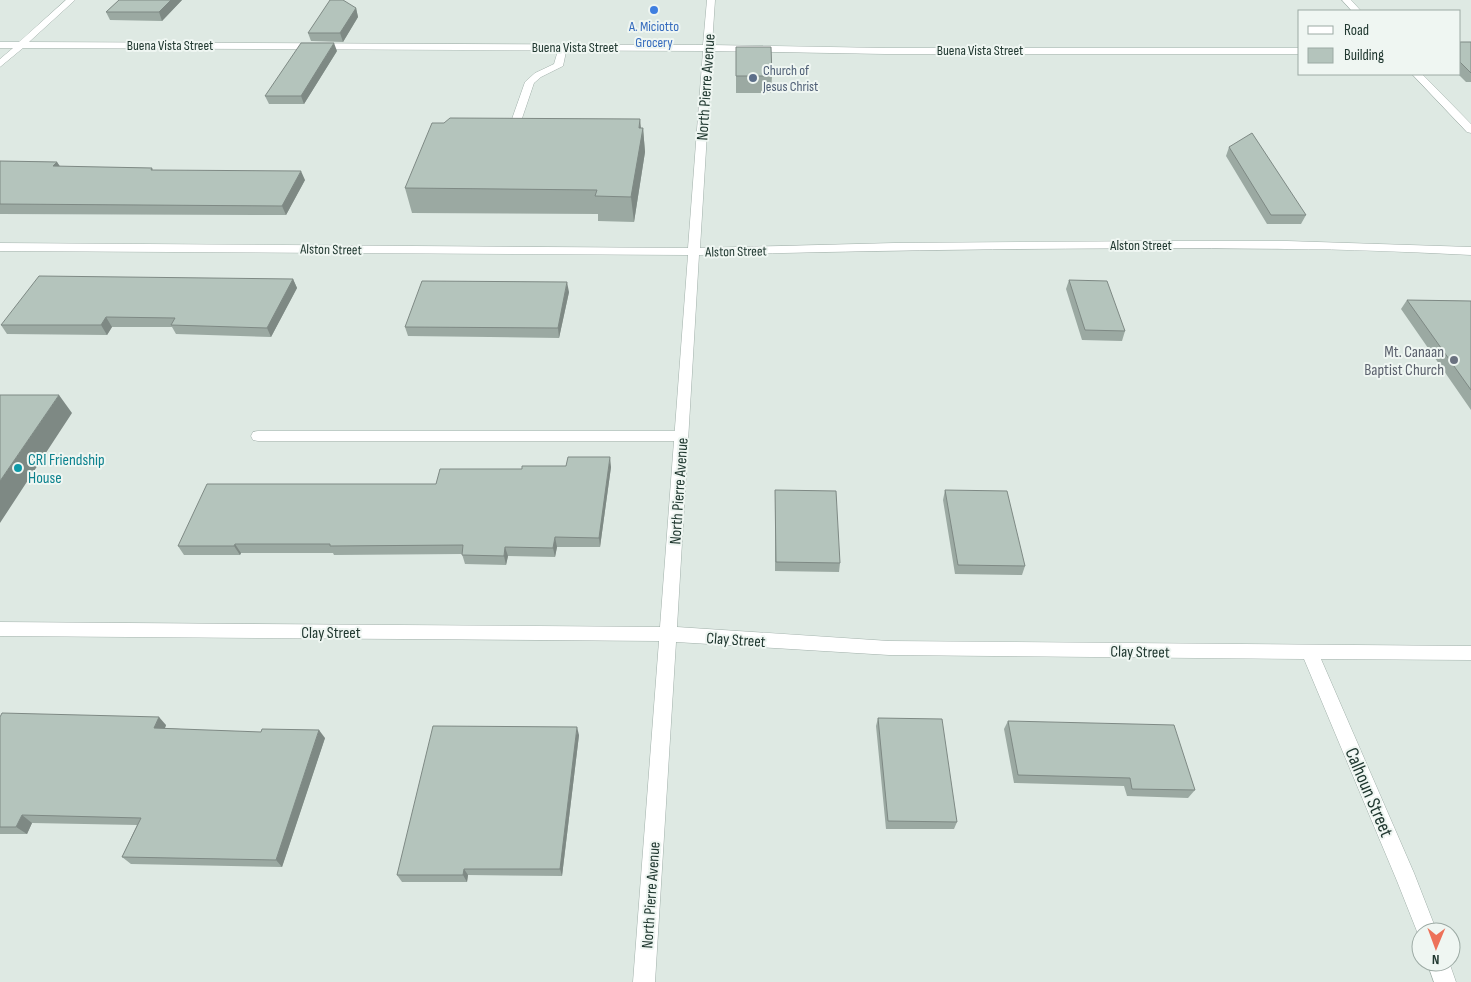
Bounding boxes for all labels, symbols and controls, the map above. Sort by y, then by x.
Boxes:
marker: A. Miciotto Grocery [648,4,660,16]
legend [1298,10,1461,75]
place label: A. Miciotto Grocery [628,18,679,51]
text: Road [1344,21,1369,40]
street label: North Pierre Avenue [693,33,720,141]
street label: Buena Vista Street [127,37,213,54]
street label: Buena Vista Street [532,39,618,56]
street label: Buena Vista Street [937,42,1023,59]
text: Building [1344,46,1384,65]
place label: Church of Jesus Christ [762,62,818,95]
marker: Church of Jesus Christ [747,72,759,84]
street label: Alston Street [1109,237,1172,254]
street label: Alston Street [299,240,362,259]
street label: Alston Street [704,242,767,261]
place label: Mt. Canaan Baptist Church [1364,343,1444,380]
marker: Mt. Canaan Baptist Church [1448,354,1460,366]
street label: North Pierre Avenue [666,437,693,545]
place label: CRI Friendship House [28,451,105,488]
marker: CRI Friendship House [12,462,24,474]
street label: Clay Street [301,624,361,643]
street label: Clay Street [706,629,766,652]
street label: Clay Street [1110,642,1170,663]
street label: Calhoun Street [1339,744,1398,841]
street label: North Pierre Avenue [638,841,665,949]
north arrow [1411,922,1461,972]
text: N [1432,951,1440,968]

